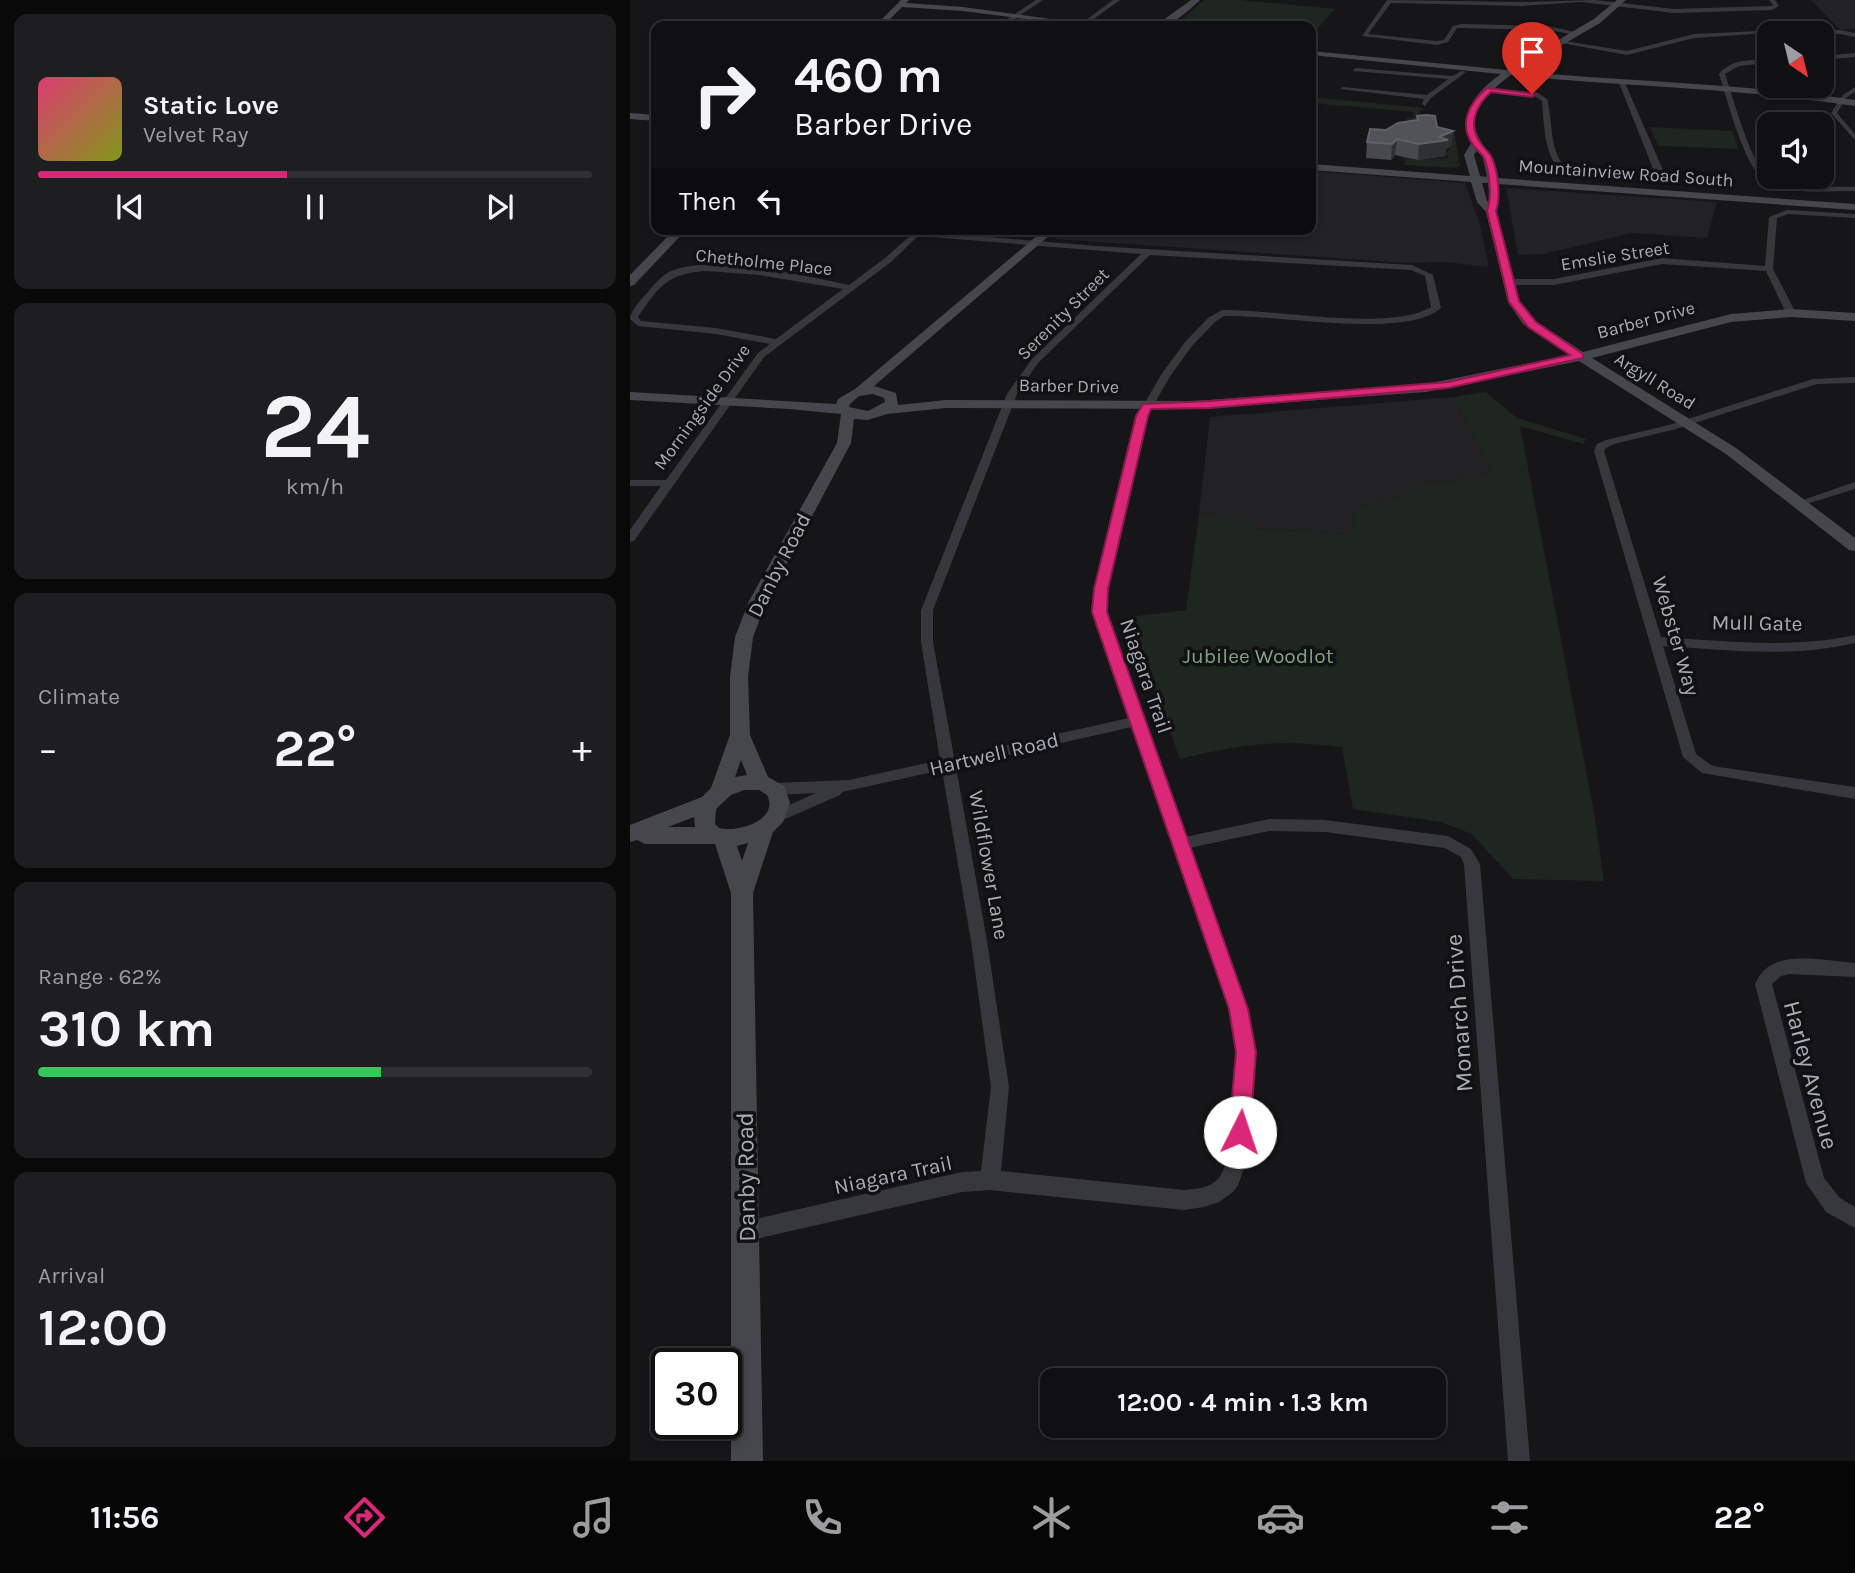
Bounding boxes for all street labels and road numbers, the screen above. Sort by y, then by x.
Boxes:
street label: Mountainview Road South [1518,155,1734,191]
street label: Emslie Street [1559,237,1671,275]
street label: Chetholme Place [695,244,833,280]
street label: Serenity Street [1012,263,1114,365]
street label: Barber Drive [1595,296,1697,344]
street label: Morningside Drive [649,340,755,474]
street label: Argyll Road [1611,348,1699,414]
street label: Barber Drive [1019,374,1119,398]
street label: Danby Road [743,509,815,621]
street label: Webster Way [1648,574,1705,699]
street label: Mull Gate [1711,610,1803,636]
street label: Niagara Trail [1115,615,1177,737]
street label: Hartwell Road [927,727,1061,781]
street label: Wildflower Lane [964,788,1014,942]
street label: Monarch Drive [1440,933,1478,1093]
street label: Harley Avenue [1778,998,1844,1152]
street label: Danby Road [731,1112,761,1242]
street label: Niagara Trail [832,1151,954,1199]

